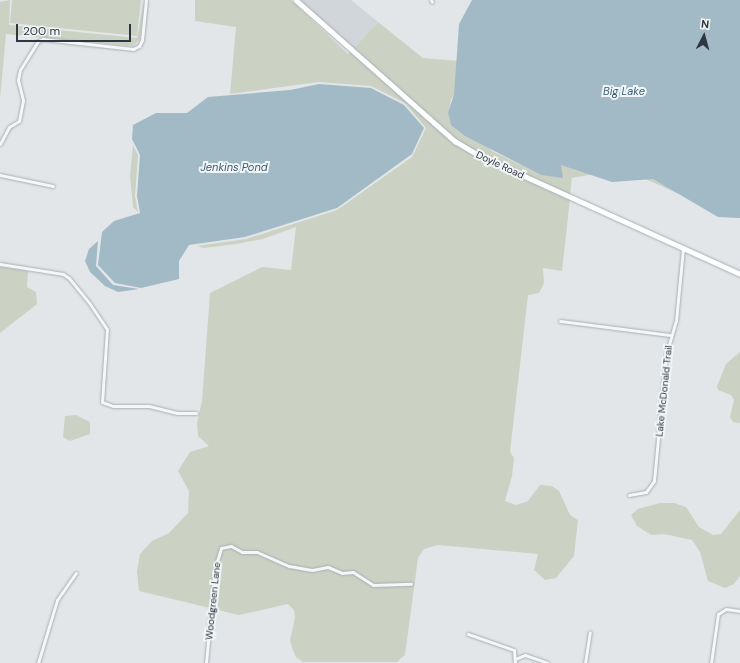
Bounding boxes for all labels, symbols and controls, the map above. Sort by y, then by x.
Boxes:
scale bar [18,16,133,42]
north arrow [684,16,724,56]
text: N [701,17,710,31]
text: 200 m [23,23,60,39]
water label: Big Lake [603,84,645,98]
street label: Doyle Road [474,149,526,181]
water label: Jenkins Pond [200,160,268,174]
street label: Lake McDonald Trail [653,345,675,437]
street label: Woodgreen Lane [203,561,223,641]

